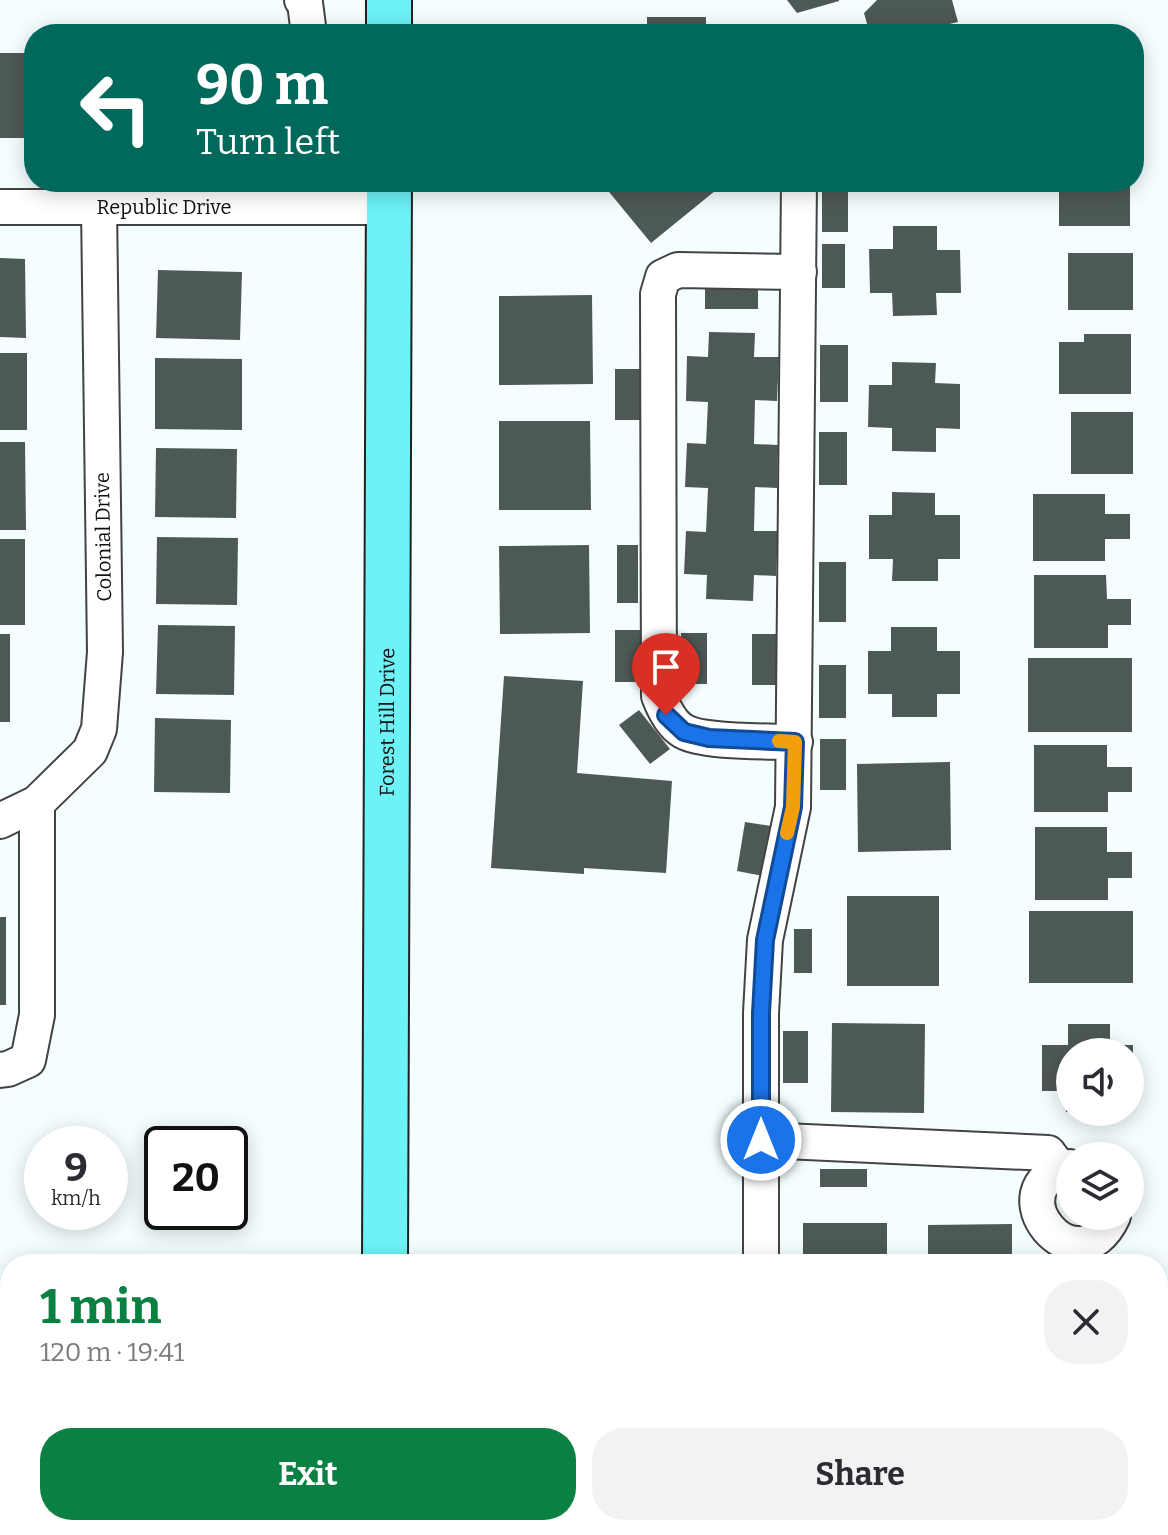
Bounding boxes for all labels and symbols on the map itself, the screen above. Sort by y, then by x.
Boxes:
street label: Republic Drive [97,195,231,219]
street label: Colonial Drive [90,472,116,602]
pin [632,633,700,715]
street label: Forest Hill Drive [375,648,399,796]
position arrow [719,1098,803,1182]
speed limit sign: 20 [144,1126,248,1230]

